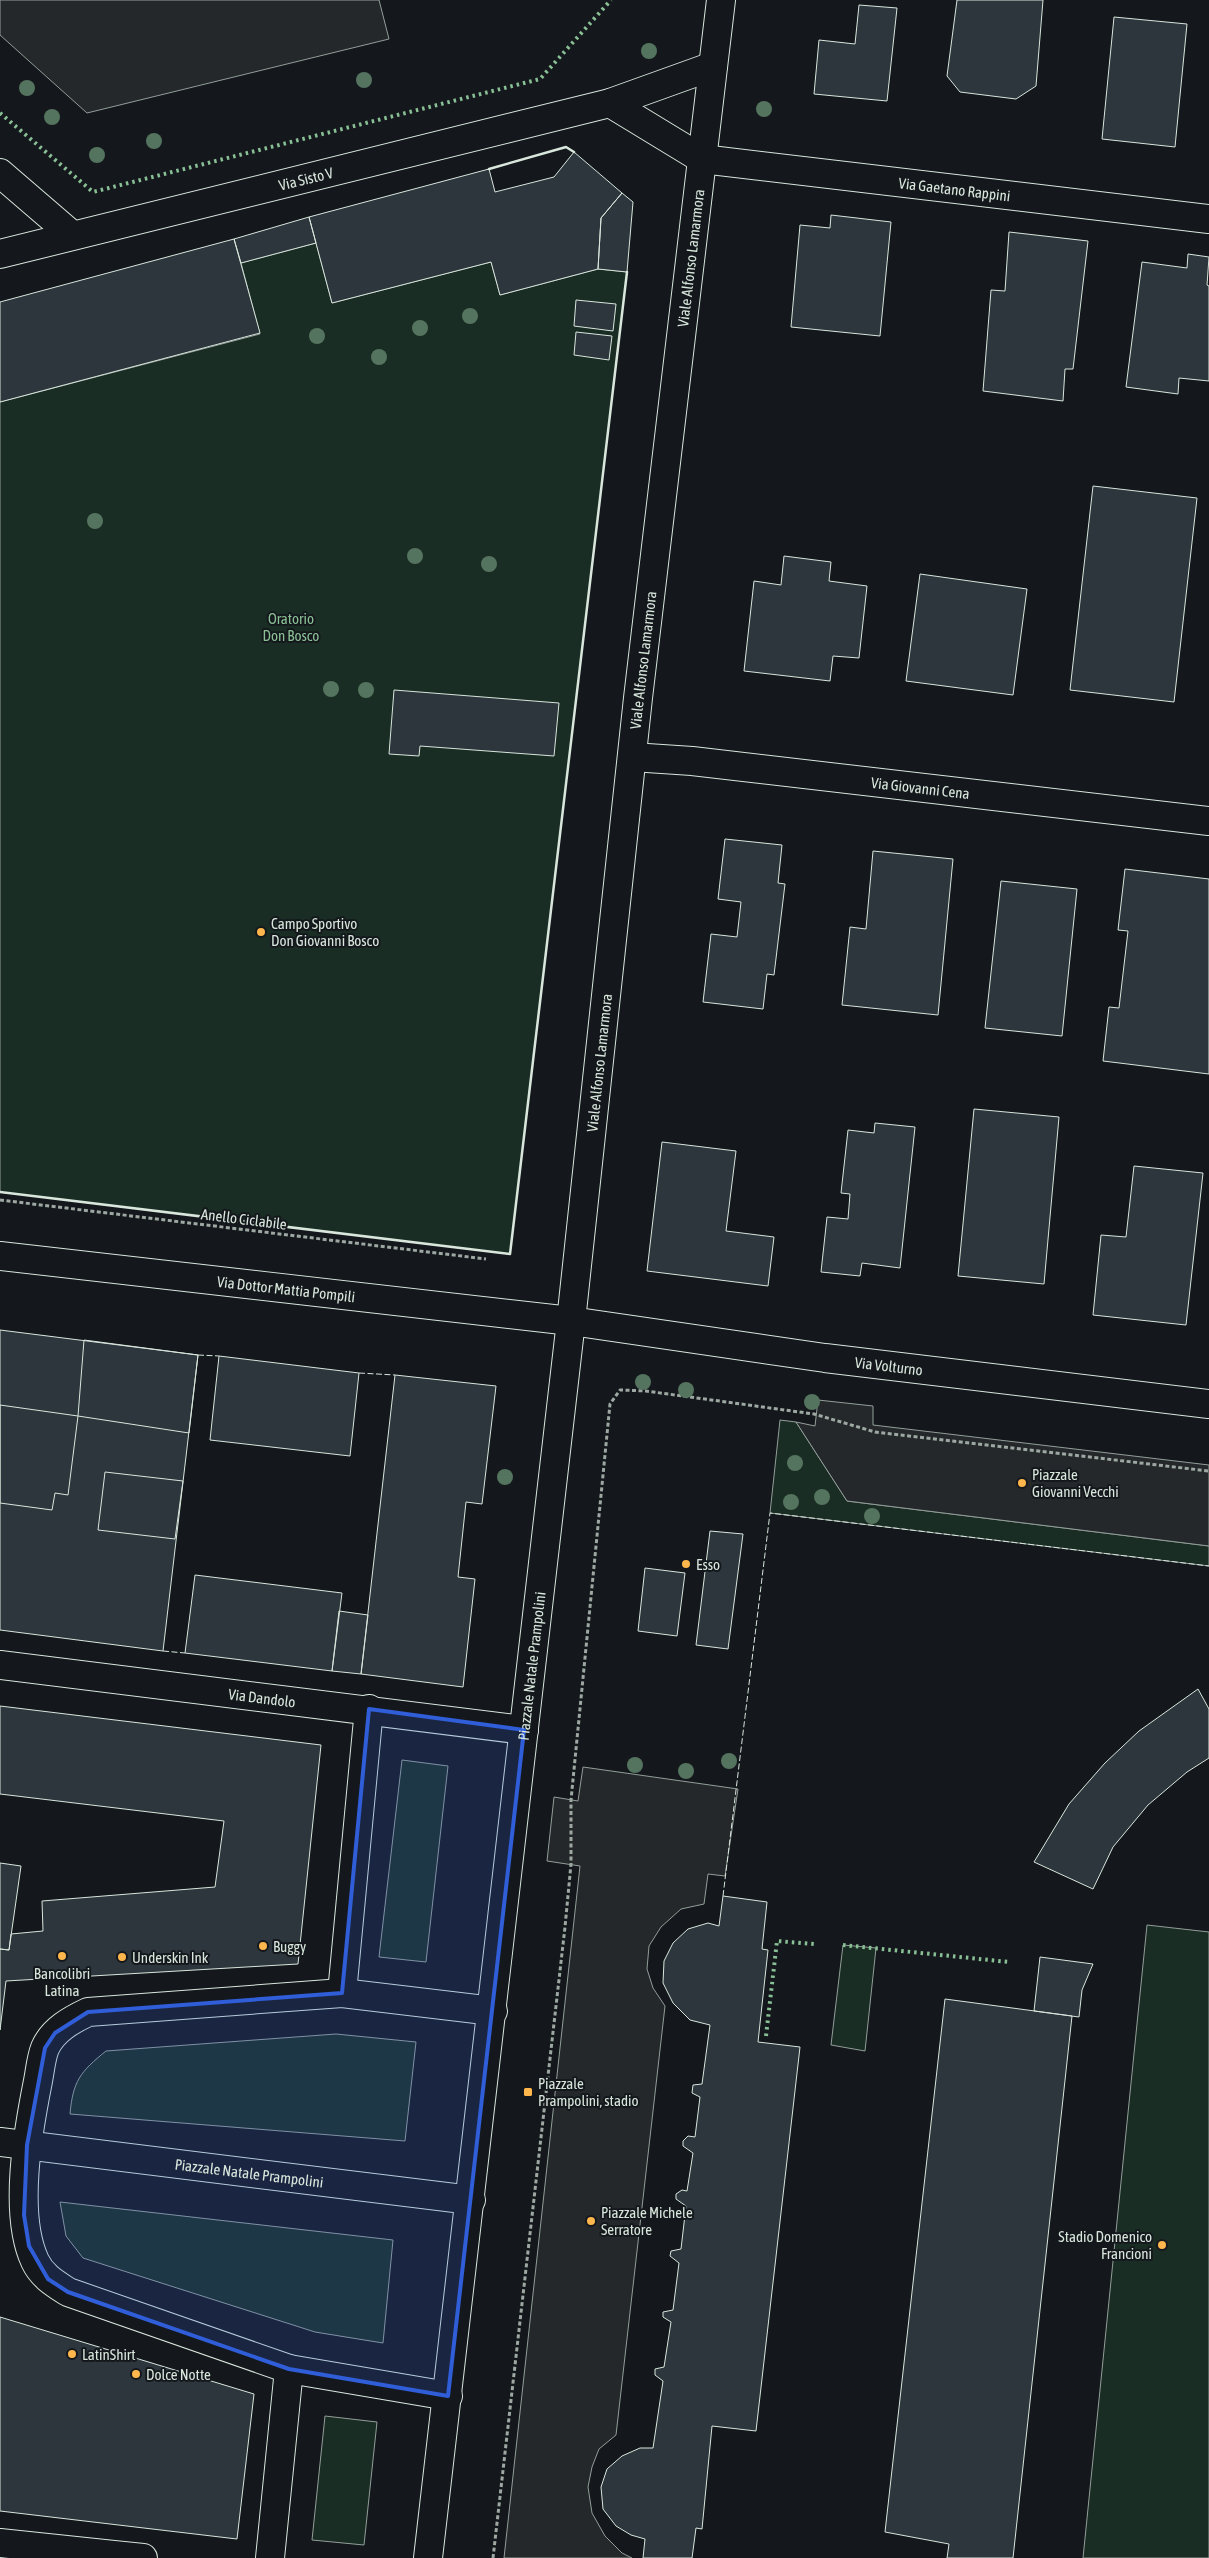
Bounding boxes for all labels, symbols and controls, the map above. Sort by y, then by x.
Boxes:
street label: Via Sisto V [277,163,335,193]
street label: Via Gaetano Rappini [898,174,1011,204]
street label: Viale Alfonso Lamarmora [674,188,707,328]
street label: Viale Alfonso Lamarmora [626,590,659,730]
park label: Oratorio Don Bosco [263,610,319,644]
street label: Via Giovanni Cena [870,773,971,802]
place label: Campo Sportivo Don Giovanni Bosco [271,915,379,949]
marker: Campo Sportivo Don Giovanni Bosco [255,926,267,938]
street label: Viale Alfonso Lamarmora [583,993,615,1133]
street label: Anello Ciclabile [200,1205,288,1233]
street label: Via Dottor Mattia Pompili [216,1272,356,1305]
street label: Via Volturno [854,1353,924,1378]
place label: Piazzale Giovanni Vecchi [1032,1466,1119,1500]
marker: Piazzale Giovanni Vecchi [1016,1477,1028,1489]
place label: Esso [696,1556,720,1573]
marker: Esso [680,1558,692,1570]
street label: Piazzale Natale Prampolini [514,1591,548,1741]
street label: Via Dandolo [227,1685,297,1710]
place label: Buggy [273,1938,306,1955]
marker: Buggy [257,1940,269,1952]
place label: Underskin Ink [132,1949,209,1966]
marker: Bancolibri Latina [56,1950,68,1962]
marker: Underskin Ink [116,1951,128,1963]
place label: Bancolibri Latina [34,1965,90,1999]
place label: Piazzale Prampolini, stadio [538,2075,639,2109]
marker: Piazzale Prampolini, stadio [522,2086,534,2098]
street label: Piazzale Natale Prampolini [174,2155,324,2190]
place label: Piazzale Michele Serratore [601,2204,693,2238]
marker: Piazzale Michele Serratore [585,2215,597,2227]
place label: Stadio Domenico Francioni [1058,2228,1152,2262]
marker: Stadio Domenico Francioni [1156,2239,1168,2251]
place label: LatinShirt [82,2346,135,2363]
marker: LatinShirt [66,2348,78,2360]
place label: Dolce Notte [146,2366,211,2383]
marker: Dolce Notte [130,2368,142,2380]

